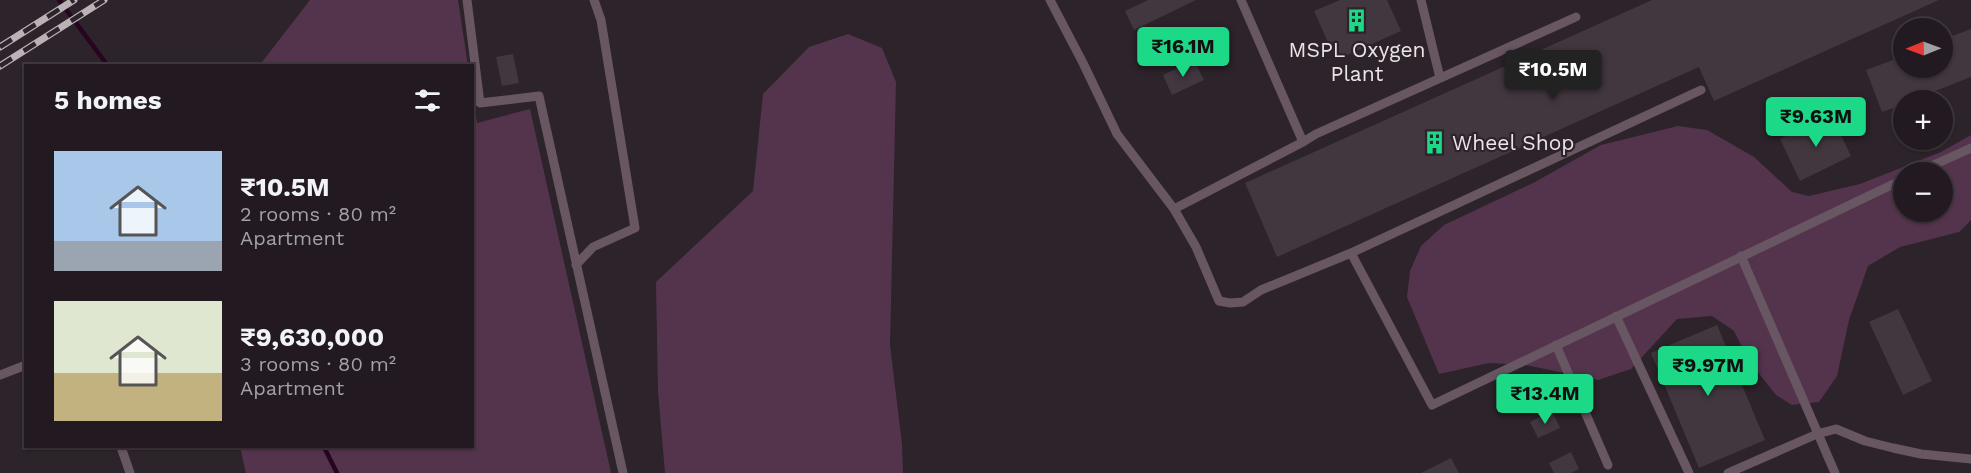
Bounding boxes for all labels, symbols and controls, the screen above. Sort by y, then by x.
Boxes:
building icon: MSPL Oxygen Plant [1344,8,1370,34]
north arrow [1893,18,1953,78]
map controls [1893,18,1953,222]
pin: ₹16.1M [1134,27,1232,78]
text: ₹16.1M [1151,34,1215,58]
place label: MSPL Oxygen Plant [1288,37,1426,86]
pin: ₹10.5M [1504,50,1602,101]
text: ₹10.5M [1519,57,1588,81]
icon: filters [411,84,444,117]
text: 5 homes [54,85,162,115]
button: + [1893,90,1953,150]
pin: ₹9.63M [1767,97,1865,148]
text: ₹9.63M [1780,104,1852,128]
building icon: Wheel Shop [1421,129,1447,155]
place label: Wheel Shop [1452,130,1575,155]
button: − [1893,162,1953,222]
text: ₹10.5M [240,172,330,202]
icon: home [102,175,174,247]
text: 2 rooms · 80 m² [240,202,396,226]
text: Apartment [240,226,344,250]
text: ₹9,630,000 [240,322,384,352]
icon: home [102,325,174,397]
pin: ₹9.97M [1659,346,1757,397]
text: 3 rooms · 80 m² [240,352,396,376]
text: ₹9.97M [1672,353,1744,377]
pin: ₹13.4M [1496,374,1594,425]
text: Apartment [240,376,344,400]
text: ₹13.4M [1510,381,1580,405]

